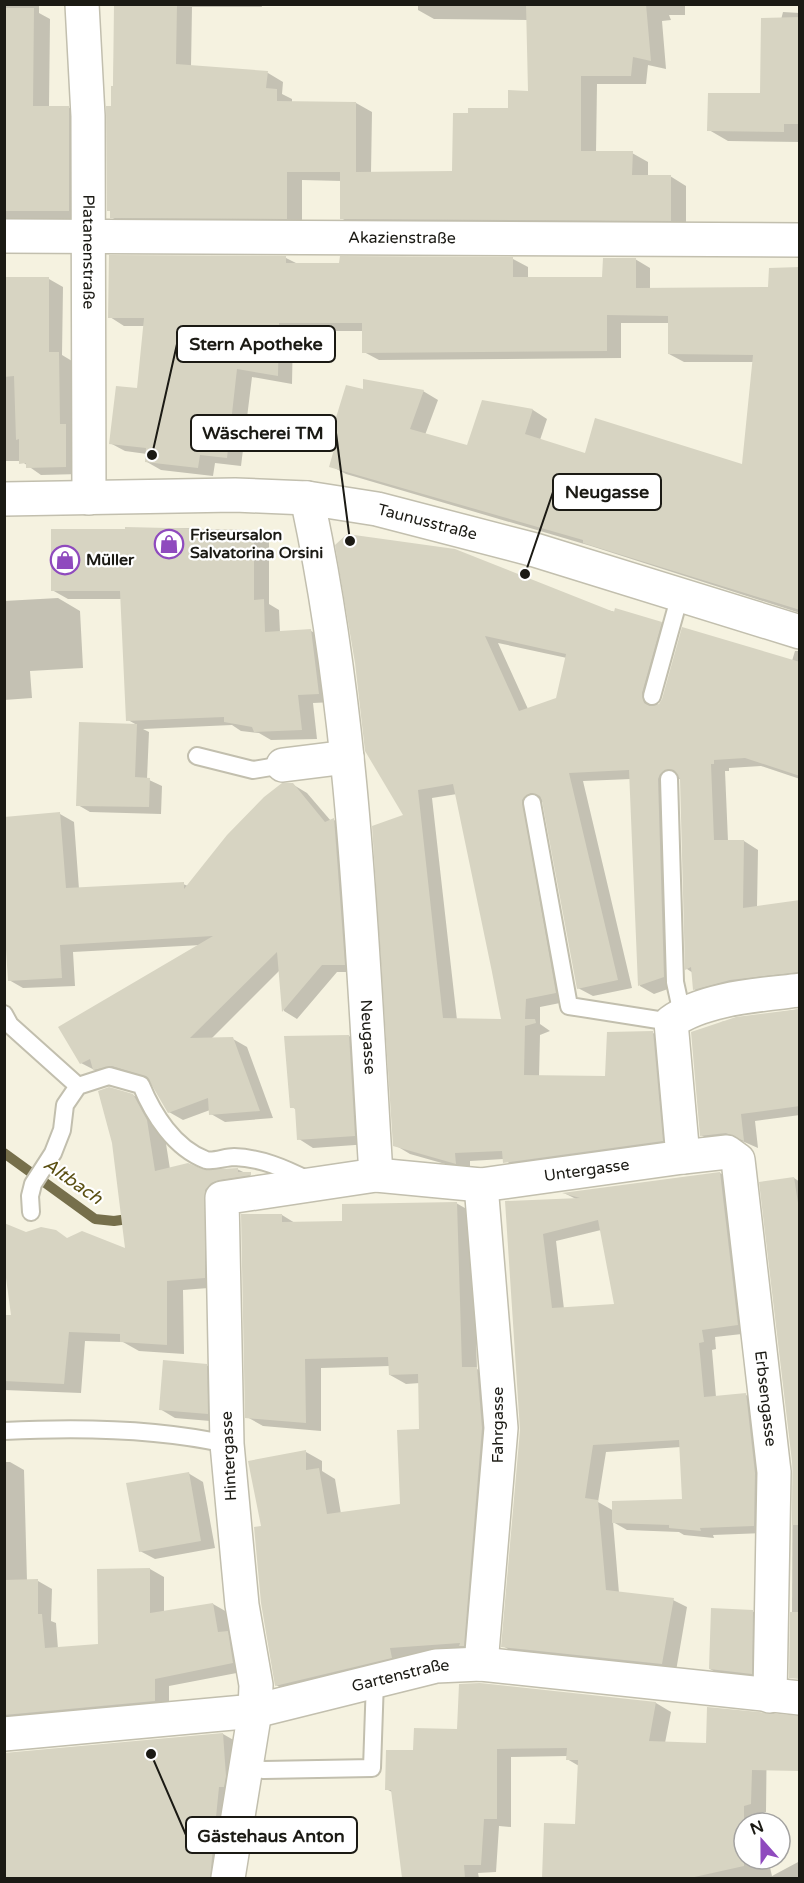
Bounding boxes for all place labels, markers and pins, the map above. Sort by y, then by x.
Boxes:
callout: Stern Apotheke [177,326,335,362]
callout: Wäscherei TM [191,415,336,451]
callout: Neugasse [553,474,661,510]
place label: Friseursalon Salvatorina Orsini [190,525,323,563]
shop icon: Friseursalon Salvatorina Orsini [153,528,185,560]
shop icon: Müller [49,544,81,576]
place label: Müller [86,550,135,570]
callout: Gästehaus Anton [186,1817,357,1853]

